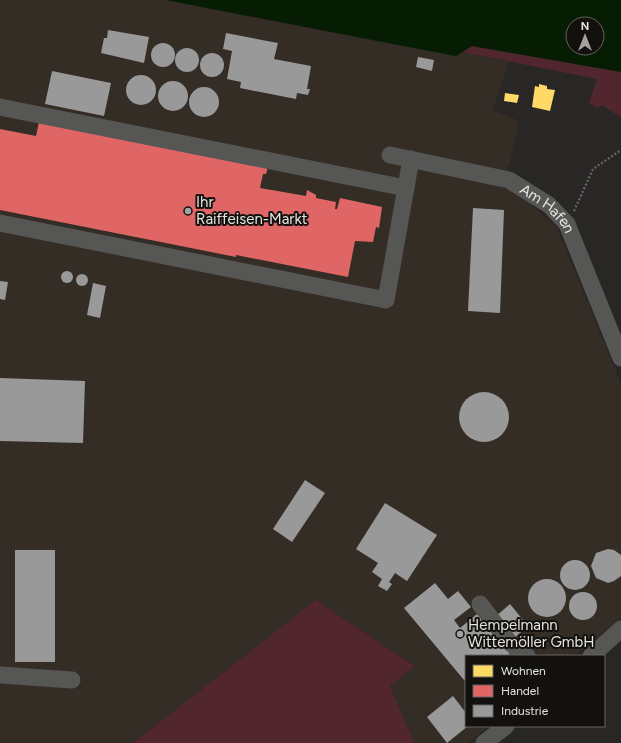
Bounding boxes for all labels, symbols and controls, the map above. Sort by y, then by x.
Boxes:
north arrow [565,16,605,56]
text: N [581,20,589,33]
street label: Am Hafen [517,180,579,236]
place label: Ihr Raiffeisen-Markt [196,193,308,228]
marker: Ihr Raiffeisen-Markt [183,206,193,216]
place label: Hempelmann Wittemöller GmbH [468,616,595,651]
marker: Hempelmann Wittemöller GmbH [455,629,465,639]
legend [465,655,605,727]
text: Wohnen [501,664,546,678]
text: Handel [501,684,539,698]
text: Industrie [501,704,549,718]

